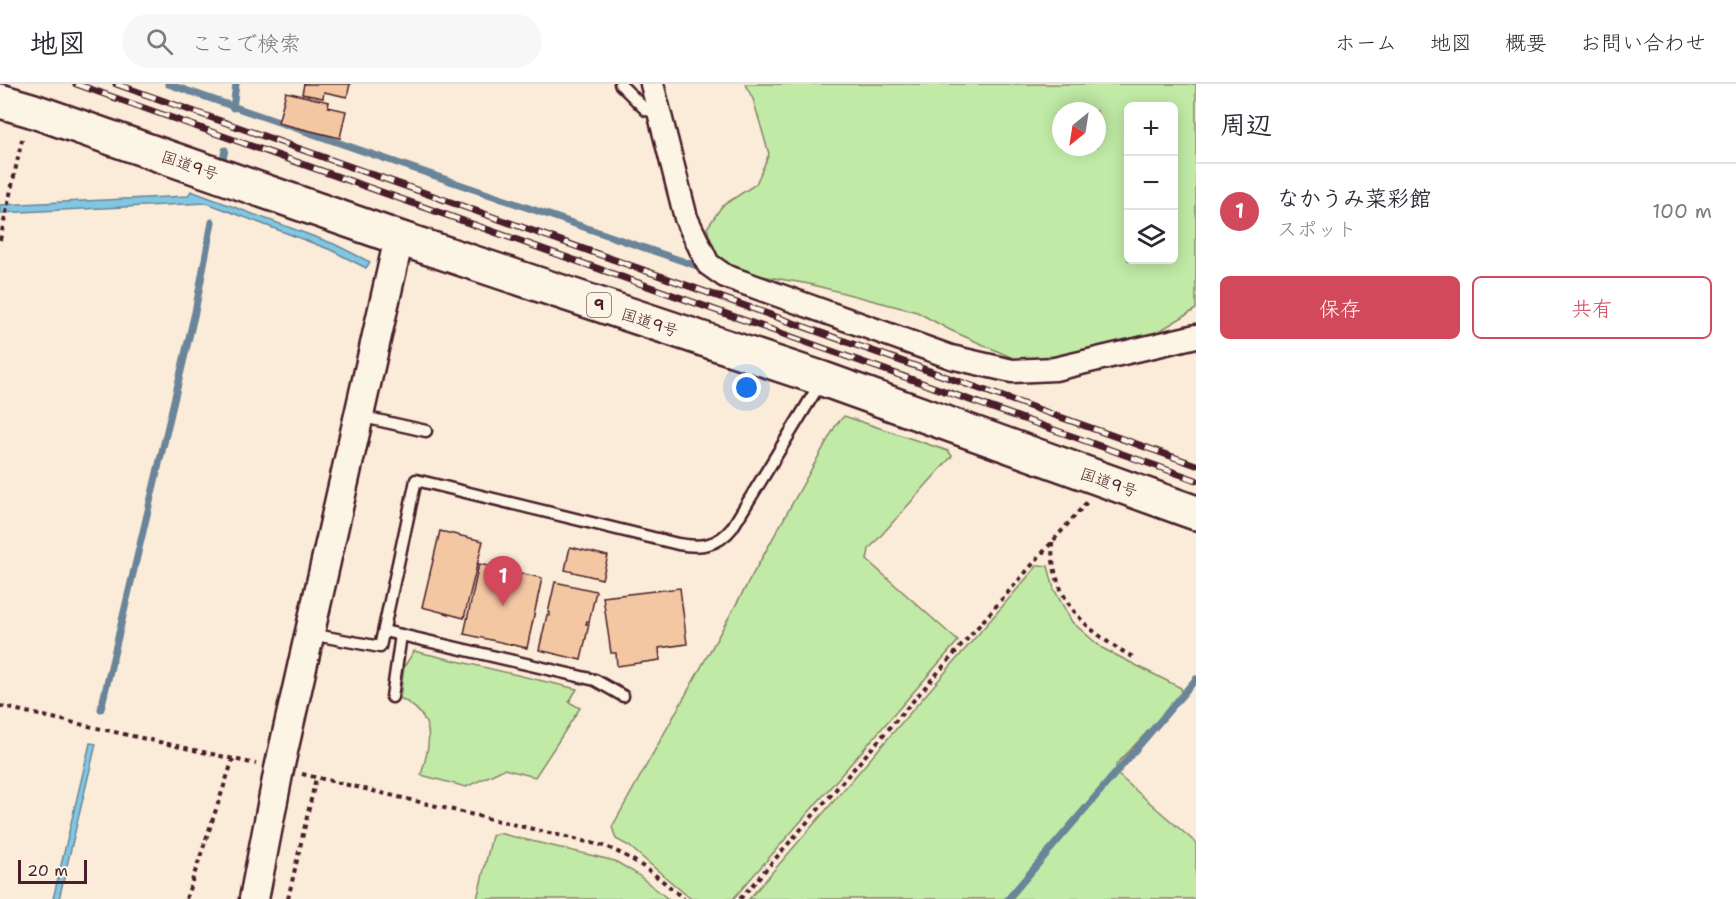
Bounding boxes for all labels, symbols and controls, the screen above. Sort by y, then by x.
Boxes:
search box [122,14,542,68]
text: 地図 [30,24,86,62]
icon: search [143,25,176,58]
text: ここで検索 [191,29,301,58]
text: ホーム [1335,29,1397,57]
text: 地図 [1430,29,1472,57]
text: 概要 [1505,29,1547,57]
text: お問い合わせ [1580,29,1706,57]
north arrow [1052,102,1106,156]
map controls [1124,102,1178,264]
button: + [1124,102,1178,156]
text: 周辺 [1220,107,1272,142]
street label: 国道9号 [158,146,221,185]
button: − [1124,156,1178,210]
text: なかうみ菜彩館 [1277,184,1431,213]
text: 1 [1235,198,1244,224]
text: 100 m [1652,198,1712,224]
button: layers [1124,210,1178,264]
text: スポット [1277,216,1357,242]
button: 保存 [1220,276,1460,339]
button: 共有 [1472,276,1712,339]
road number: 9 [587,293,611,317]
street label: 国道9号 [618,303,681,342]
your location [732,373,761,402]
street label: 国道9号 [1077,463,1140,502]
pin: 1 [484,556,522,606]
scale bar [18,857,87,884]
text: 20 m [27,860,68,881]

